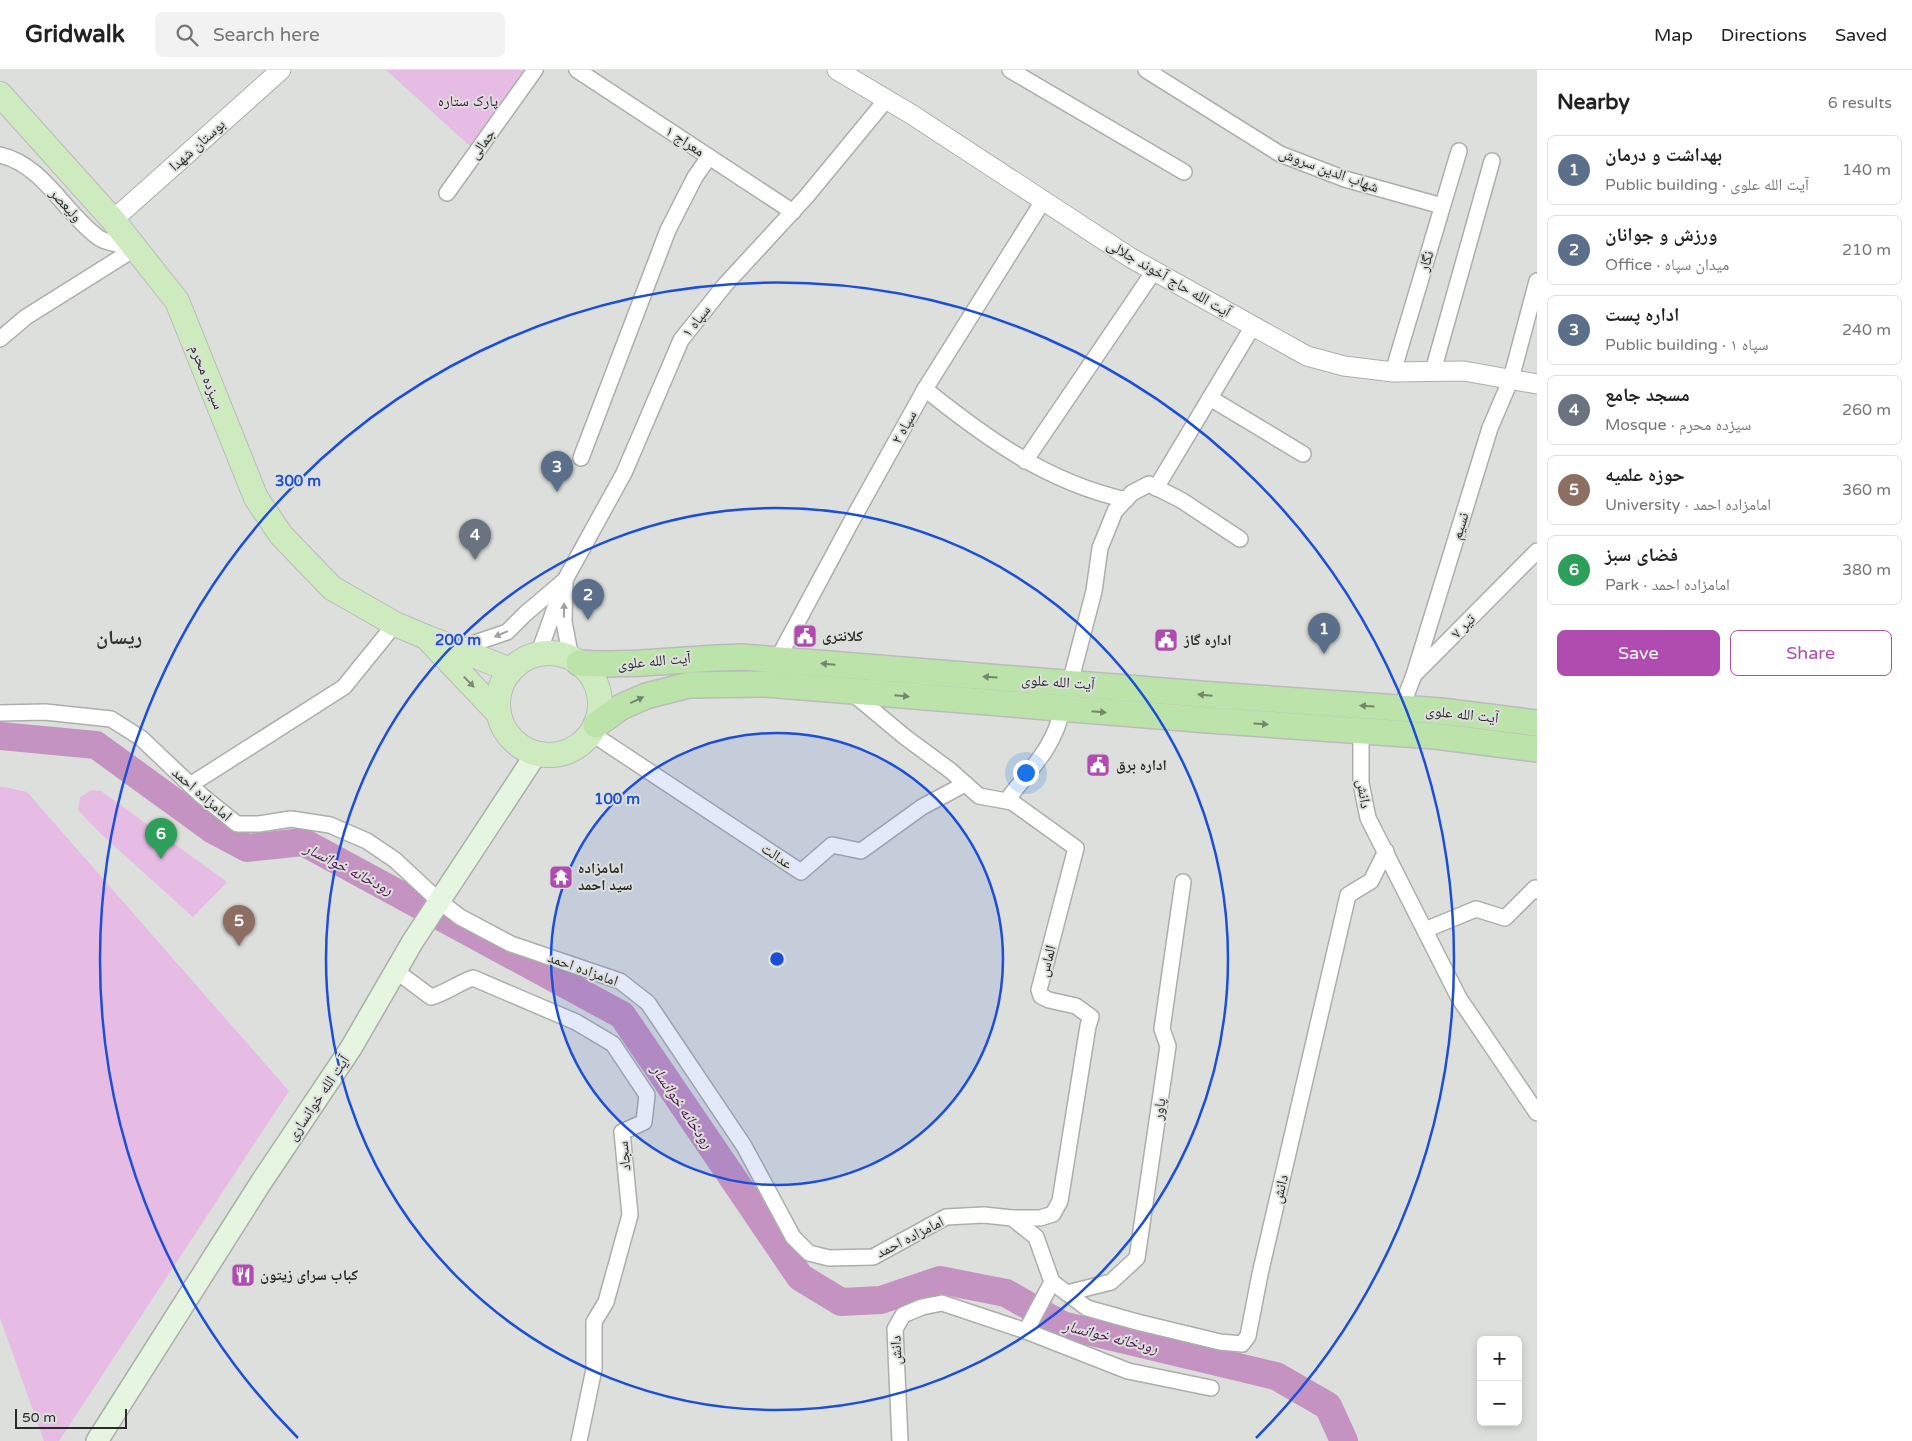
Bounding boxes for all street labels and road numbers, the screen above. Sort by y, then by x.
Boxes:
street label: بوستان شهدا [165,115,229,176]
street label: معراج ۱ [662,122,708,161]
street label: جمالی [465,125,500,163]
street label: شهاب الدین سروش [1276,144,1381,197]
street label: ولیعصر [45,184,86,226]
street label: آیت الله حاج آخوند جلالی [1103,235,1235,322]
street label: نگار [1414,249,1438,274]
street label: سپاه ۱ [678,301,714,341]
street label: سیزده محرم [185,342,228,412]
street label: سپاه ۲ [887,407,921,447]
street label: نسیم [1447,510,1474,542]
street label: ۷ تیر [1447,610,1479,642]
street label: آیت الله علوی [617,649,693,674]
street label: آیت الله علوی [1021,670,1096,695]
street label: آیت الله علوی [1424,701,1501,728]
street label: امامزاده احمد [168,763,236,825]
street label: دانش [1352,778,1375,810]
street label: عدالت [758,839,796,873]
street label: الماس [1034,943,1061,979]
street label: امامزاده احمد [545,948,621,990]
street label: آیت الله خوانساری [283,1051,355,1145]
street label: پاور [1148,1097,1170,1122]
street label: سجاد [613,1140,635,1172]
street label: دانش [1268,1173,1293,1205]
street label: امامزاده احمد [873,1212,947,1262]
street label: دانش [886,1335,907,1365]

